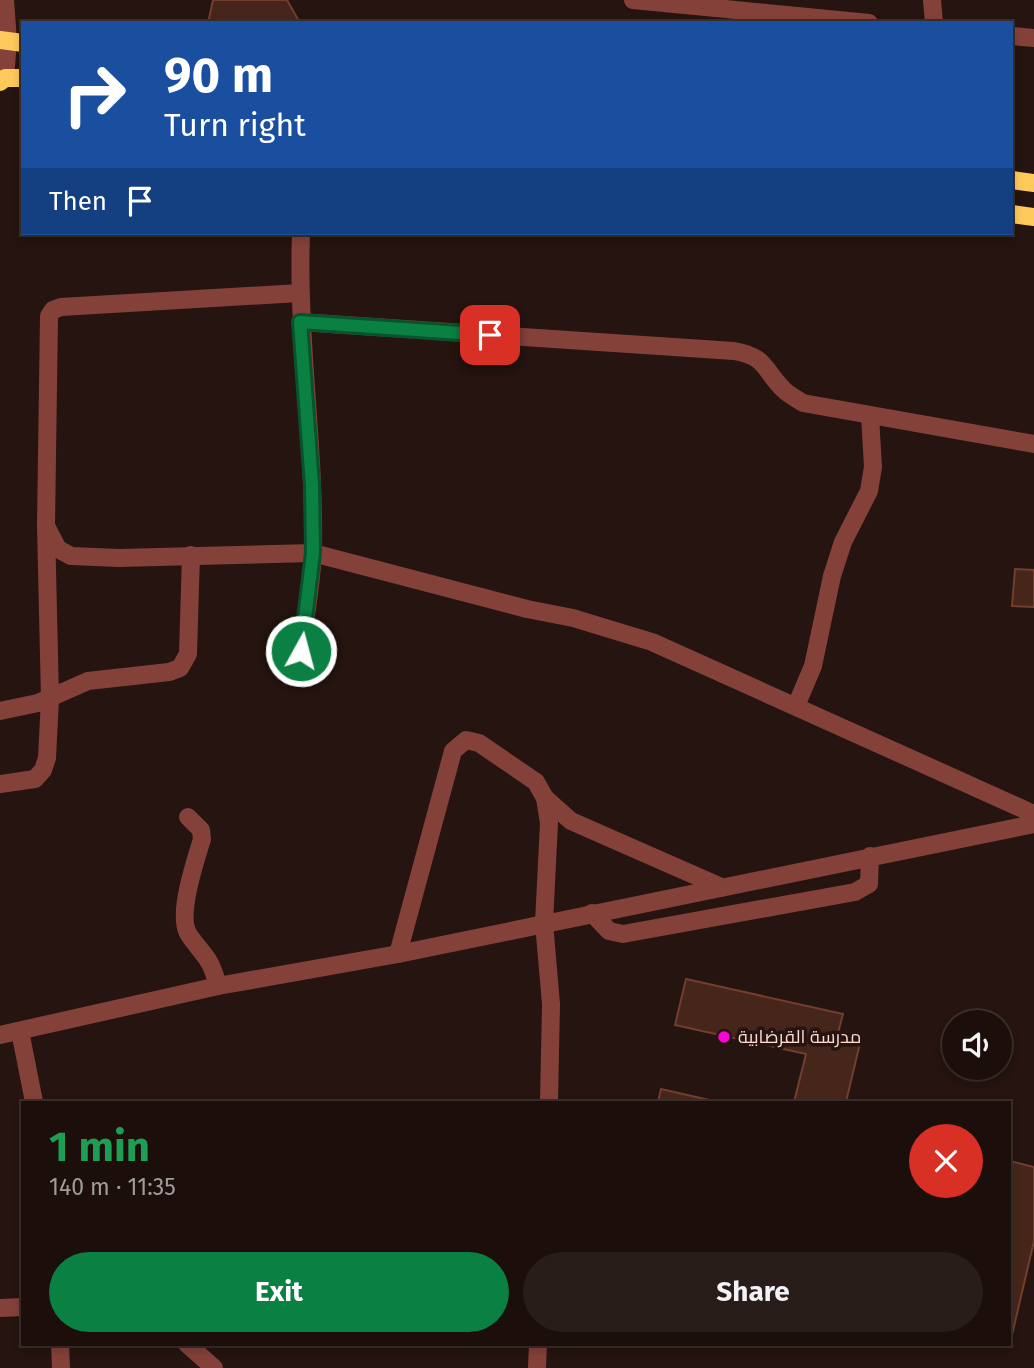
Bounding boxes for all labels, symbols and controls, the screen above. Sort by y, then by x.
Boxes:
text: 90 m [164,46,273,105]
icon: right [49,49,140,140]
text: Turn right [164,106,306,144]
icon: arrive [121,182,159,220]
text: Then [49,186,107,217]
pin [460,305,520,365]
icon: arrive [471,316,509,354]
position arrow [264,614,338,688]
map controls [942,1010,1012,1080]
button: sound [942,1010,1012,1080]
place label: مدرسة القرضابية [738,1026,861,1048]
marker: مدرسة القرضابية [716,1029,732,1045]
text: 1 min [49,1122,150,1172]
button: close [909,1124,983,1198]
text: 140 m · 11:35 [49,1173,176,1201]
button: Exit [49,1252,509,1332]
button: Share [523,1252,983,1332]

